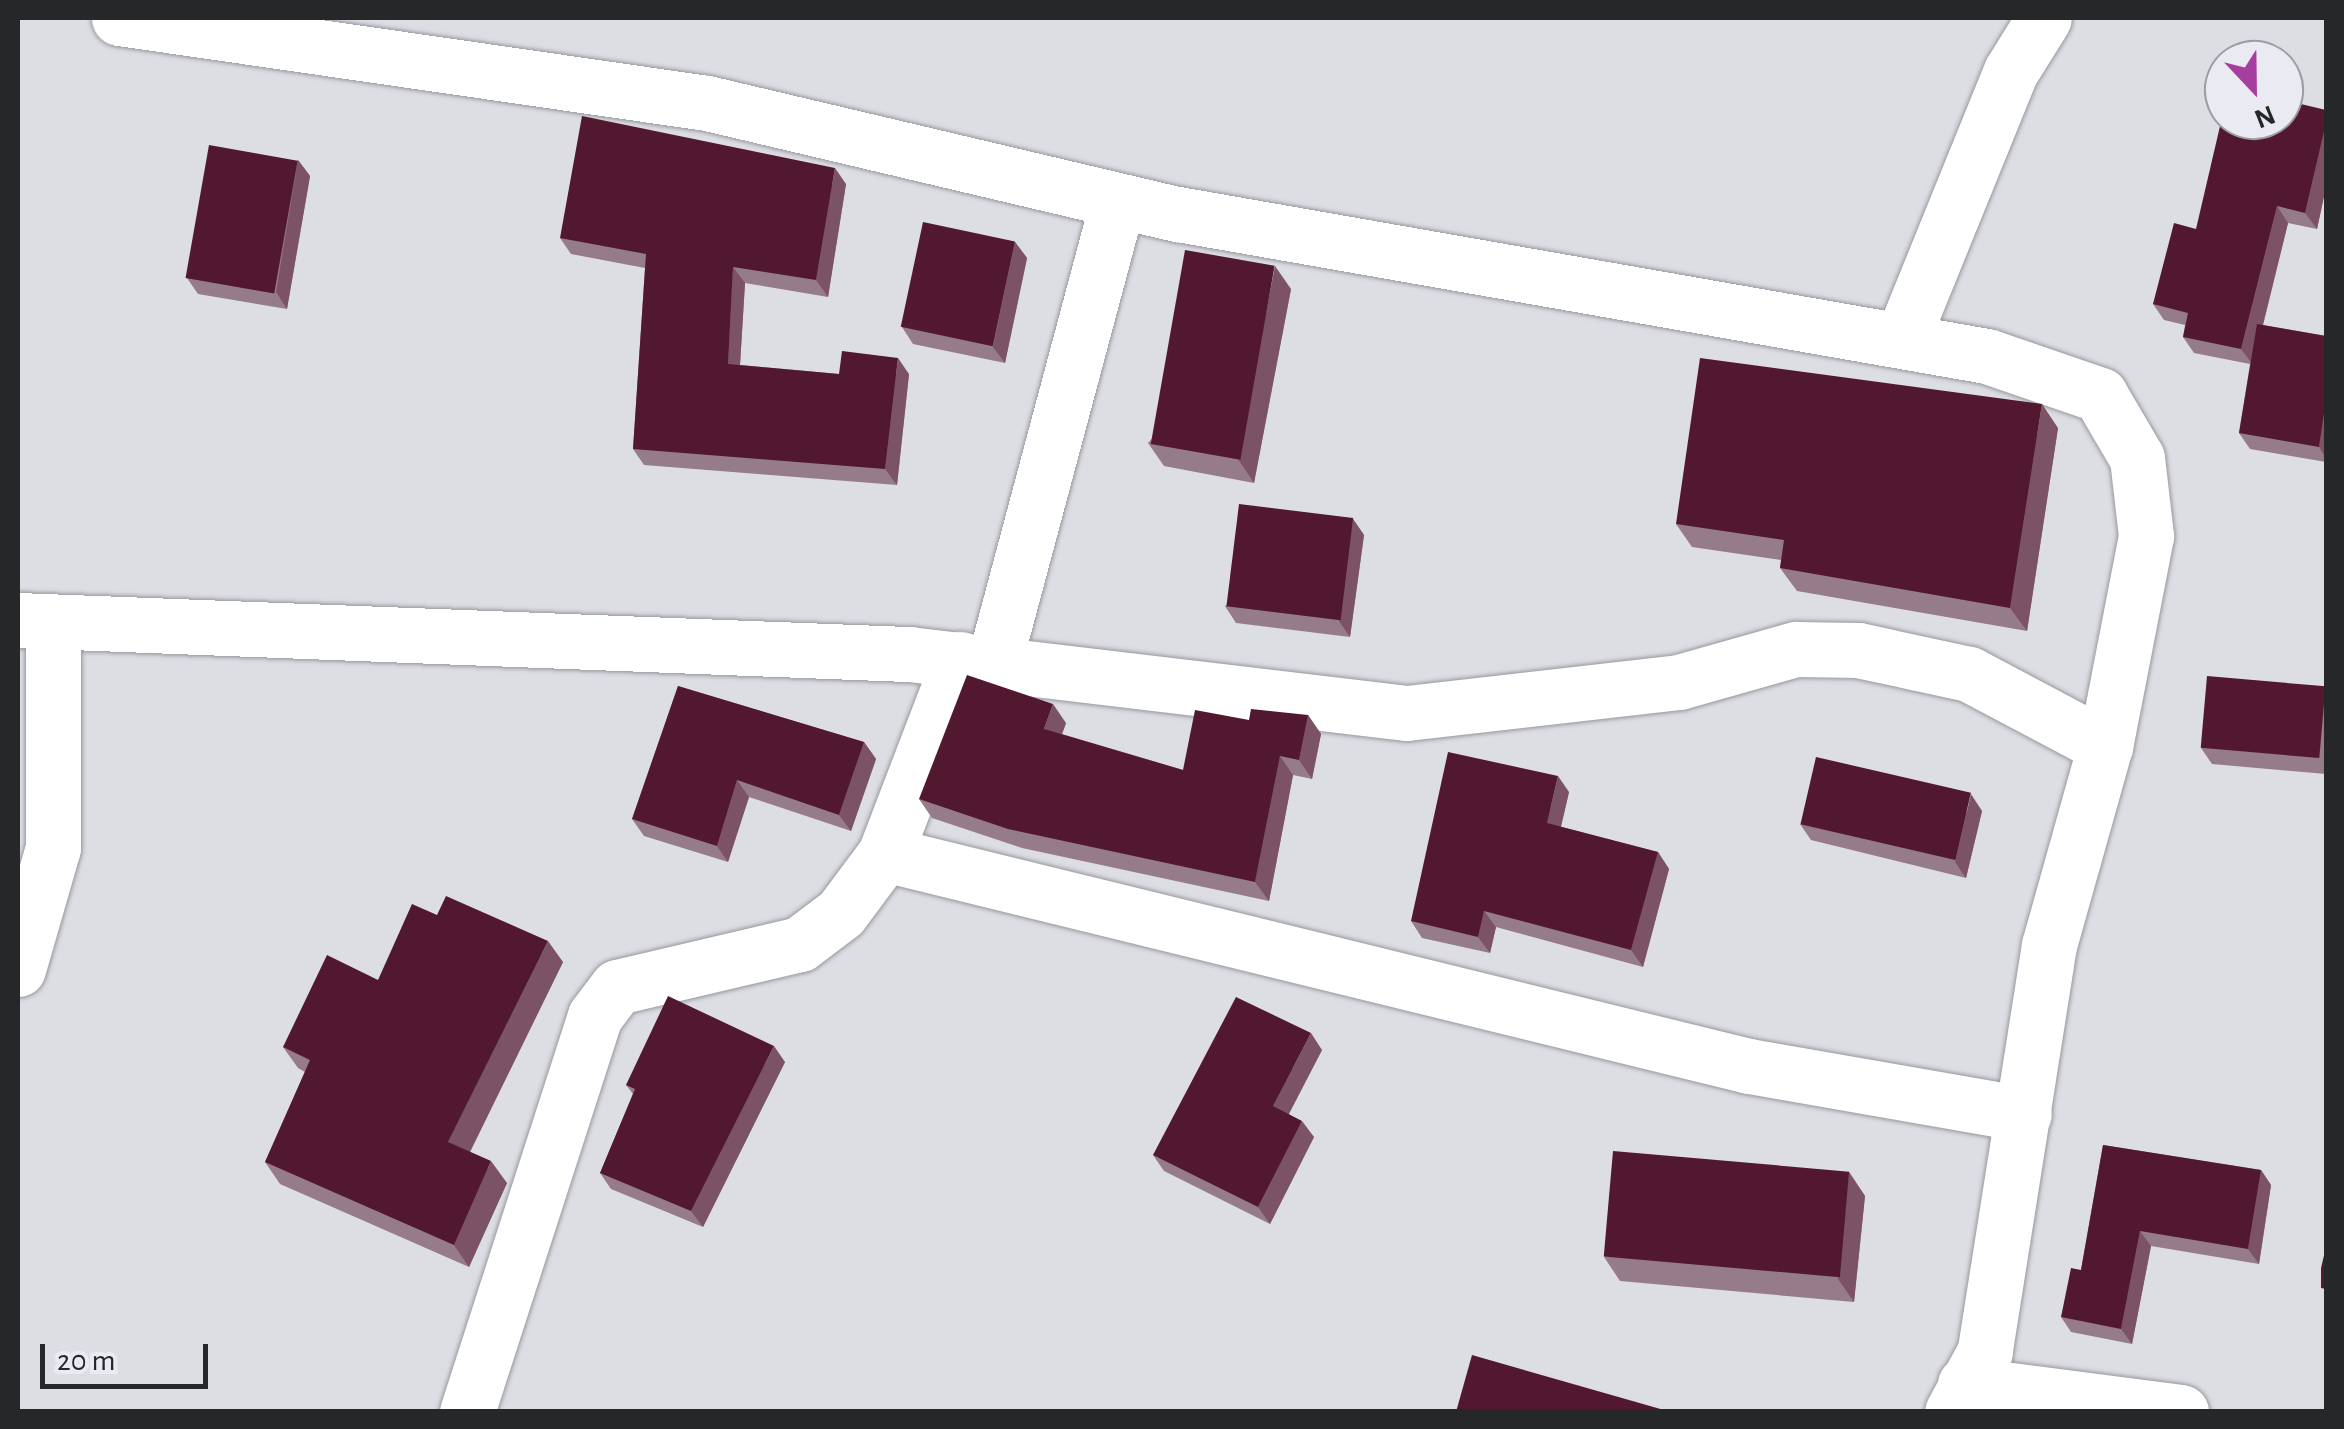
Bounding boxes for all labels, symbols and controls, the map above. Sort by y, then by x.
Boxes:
north arrow [2204,40,2304,140]
text: N [2250,99,2279,133]
scale bar [45,1324,212,1386]
text: 20 m [57,1346,115,1376]

